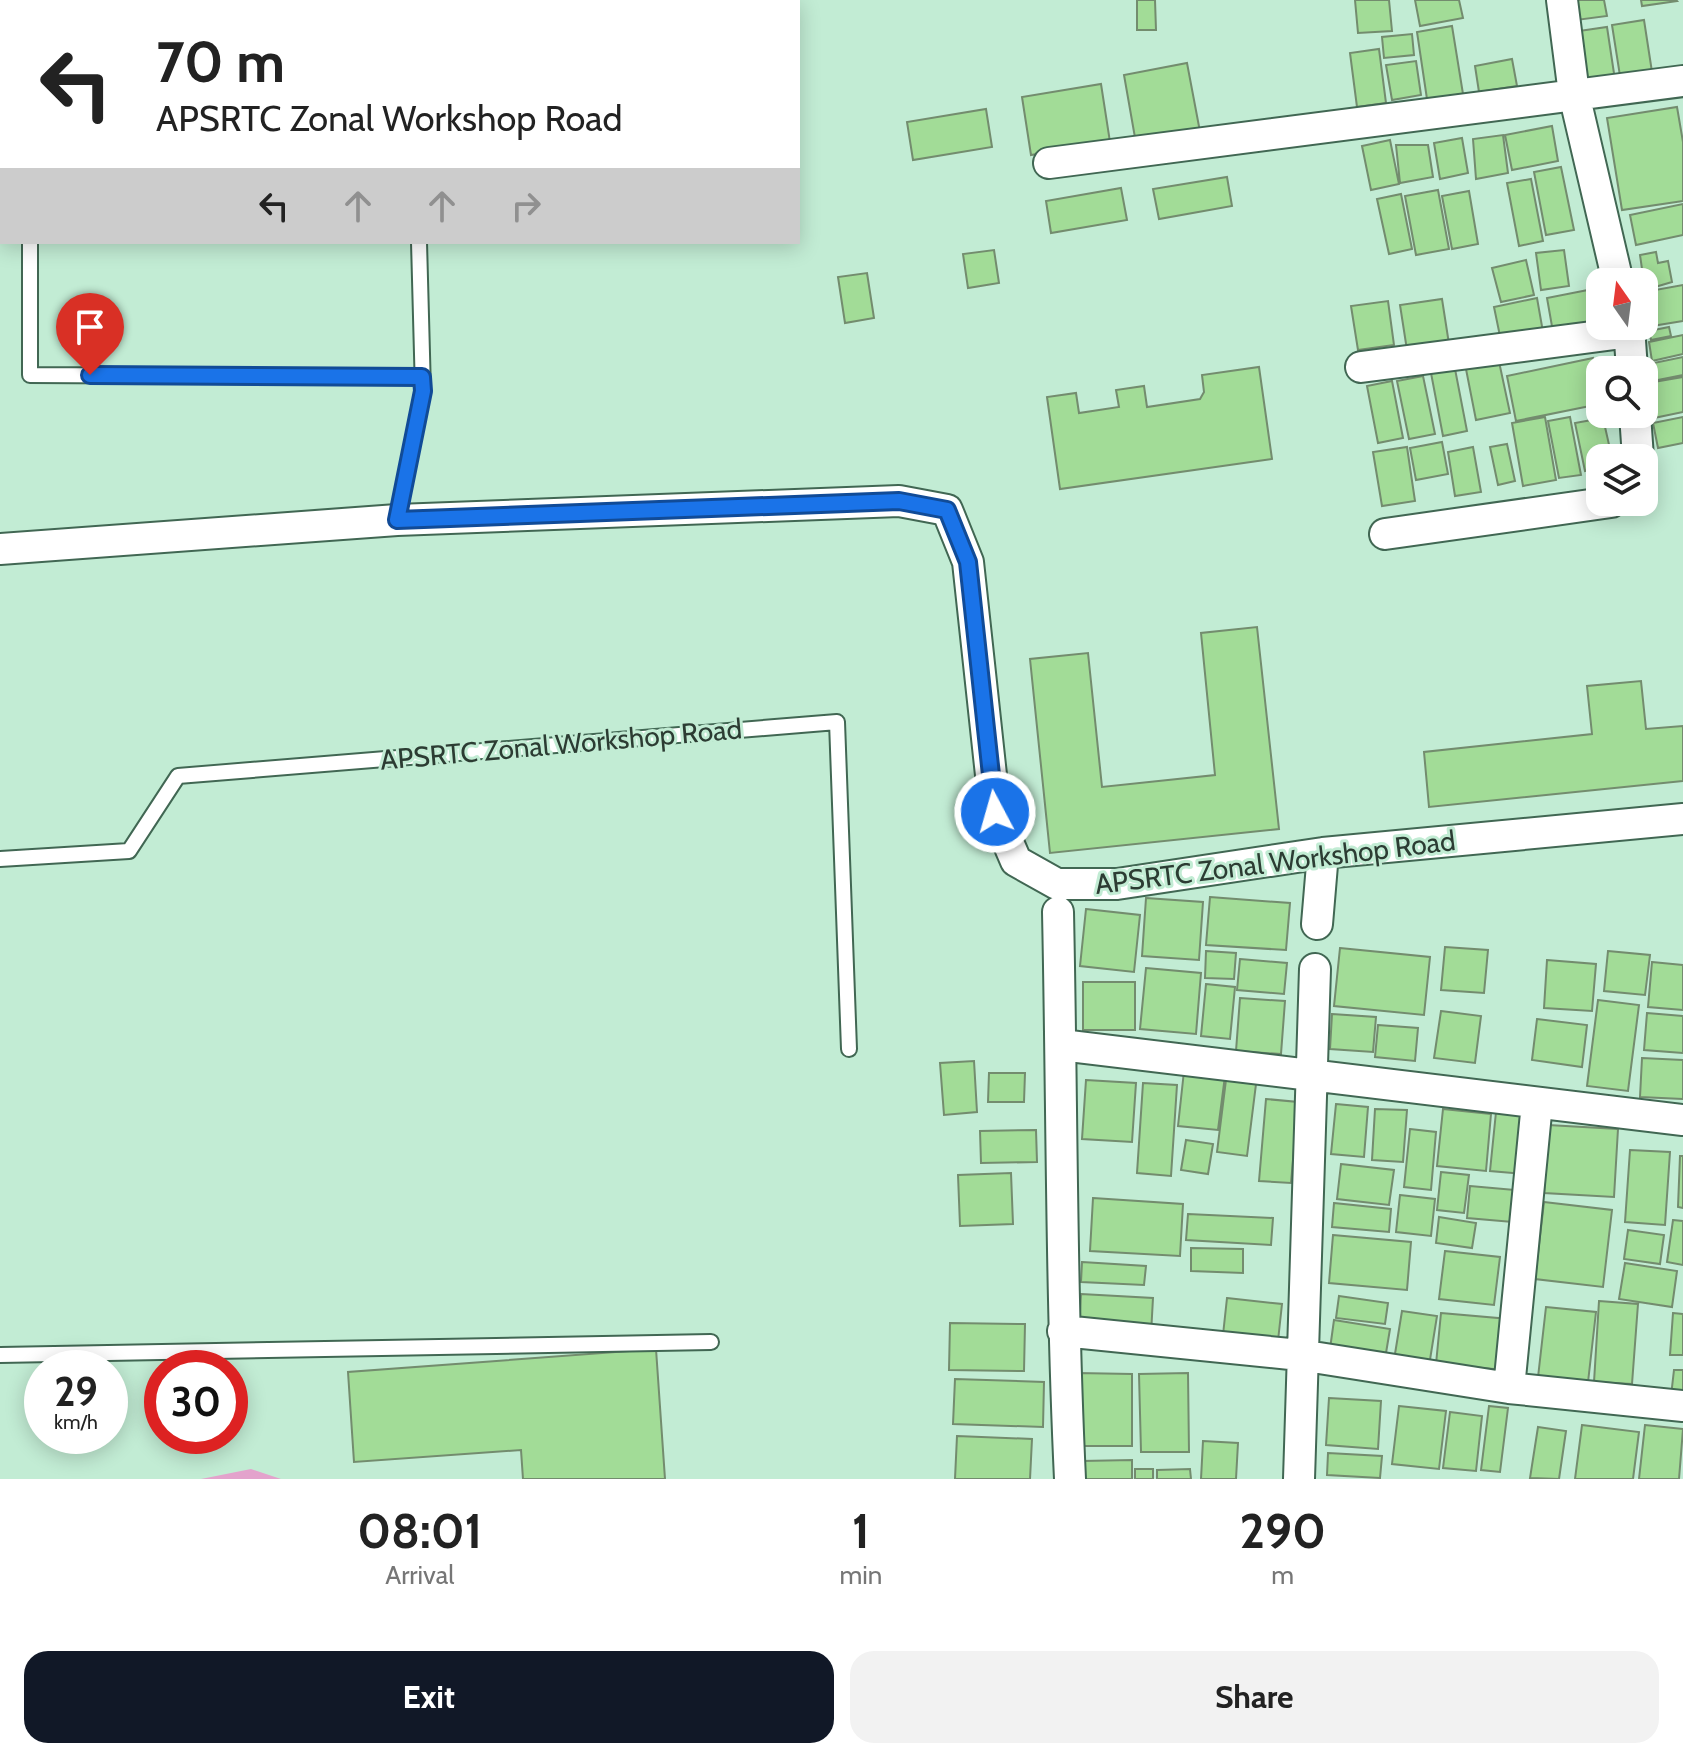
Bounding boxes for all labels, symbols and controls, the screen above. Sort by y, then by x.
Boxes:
text: 70 m [156,28,285,96]
icon: left [24,32,128,136]
text: APSRTC Zonal Workshop Road [156,96,623,140]
icon: left [252,184,296,228]
icon: ahead [336,184,380,228]
icon: ahead [420,184,464,228]
icon: right [504,184,548,228]
north arrow [1586,268,1658,340]
map controls [1586,268,1658,516]
pin [56,293,124,375]
icon: arrive [68,305,112,349]
button: search [1586,356,1658,428]
button: layers [1586,444,1658,516]
street label: APSRTC Zonal Workshop Road [379,711,743,777]
position arrow [953,770,1037,854]
street label: APSRTC Zonal Workshop Road [1093,823,1457,901]
speed limit sign: 30 [144,1350,248,1454]
text: 29 [54,1367,98,1416]
text: km/h [54,1410,98,1434]
text: 08:01 [357,1502,482,1560]
text: 1 [852,1502,870,1560]
text: 290 [1240,1502,1326,1560]
text: Arrival [385,1559,454,1591]
text: min [839,1559,882,1591]
text: m [1271,1559,1294,1591]
button: Exit [24,1651,834,1743]
button: Share [850,1651,1659,1743]

